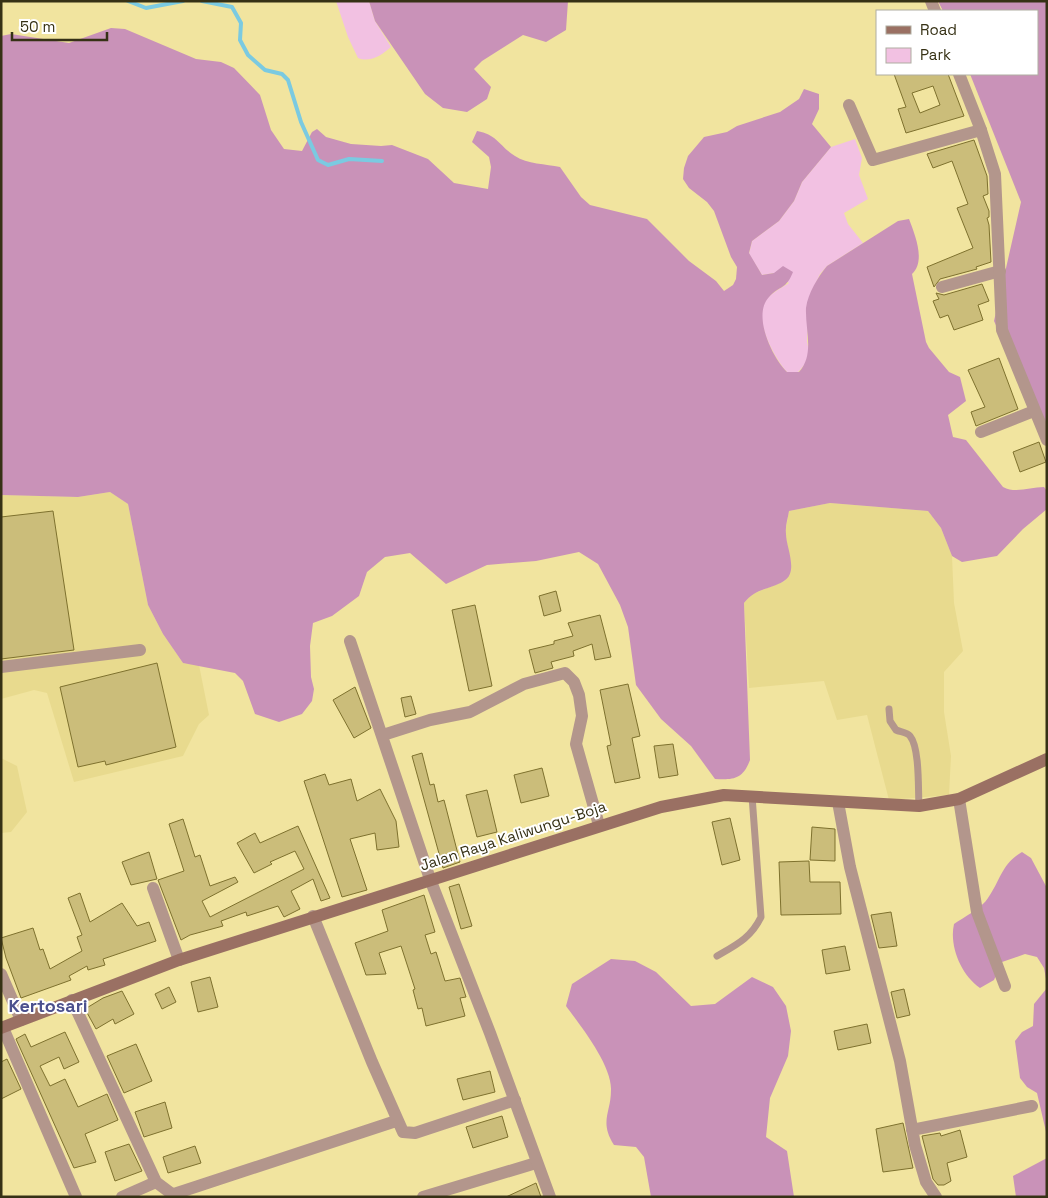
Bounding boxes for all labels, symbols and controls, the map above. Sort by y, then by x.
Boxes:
scale bar [12,10,108,42]
legend [876,10,1038,75]
text: 50 m [20,17,55,36]
text: Road [920,20,957,39]
text: Park [920,45,951,64]
street label: Jalan Raya Kaliwungu-Boja [417,796,609,875]
district label: Kertosari [8,994,88,1017]

